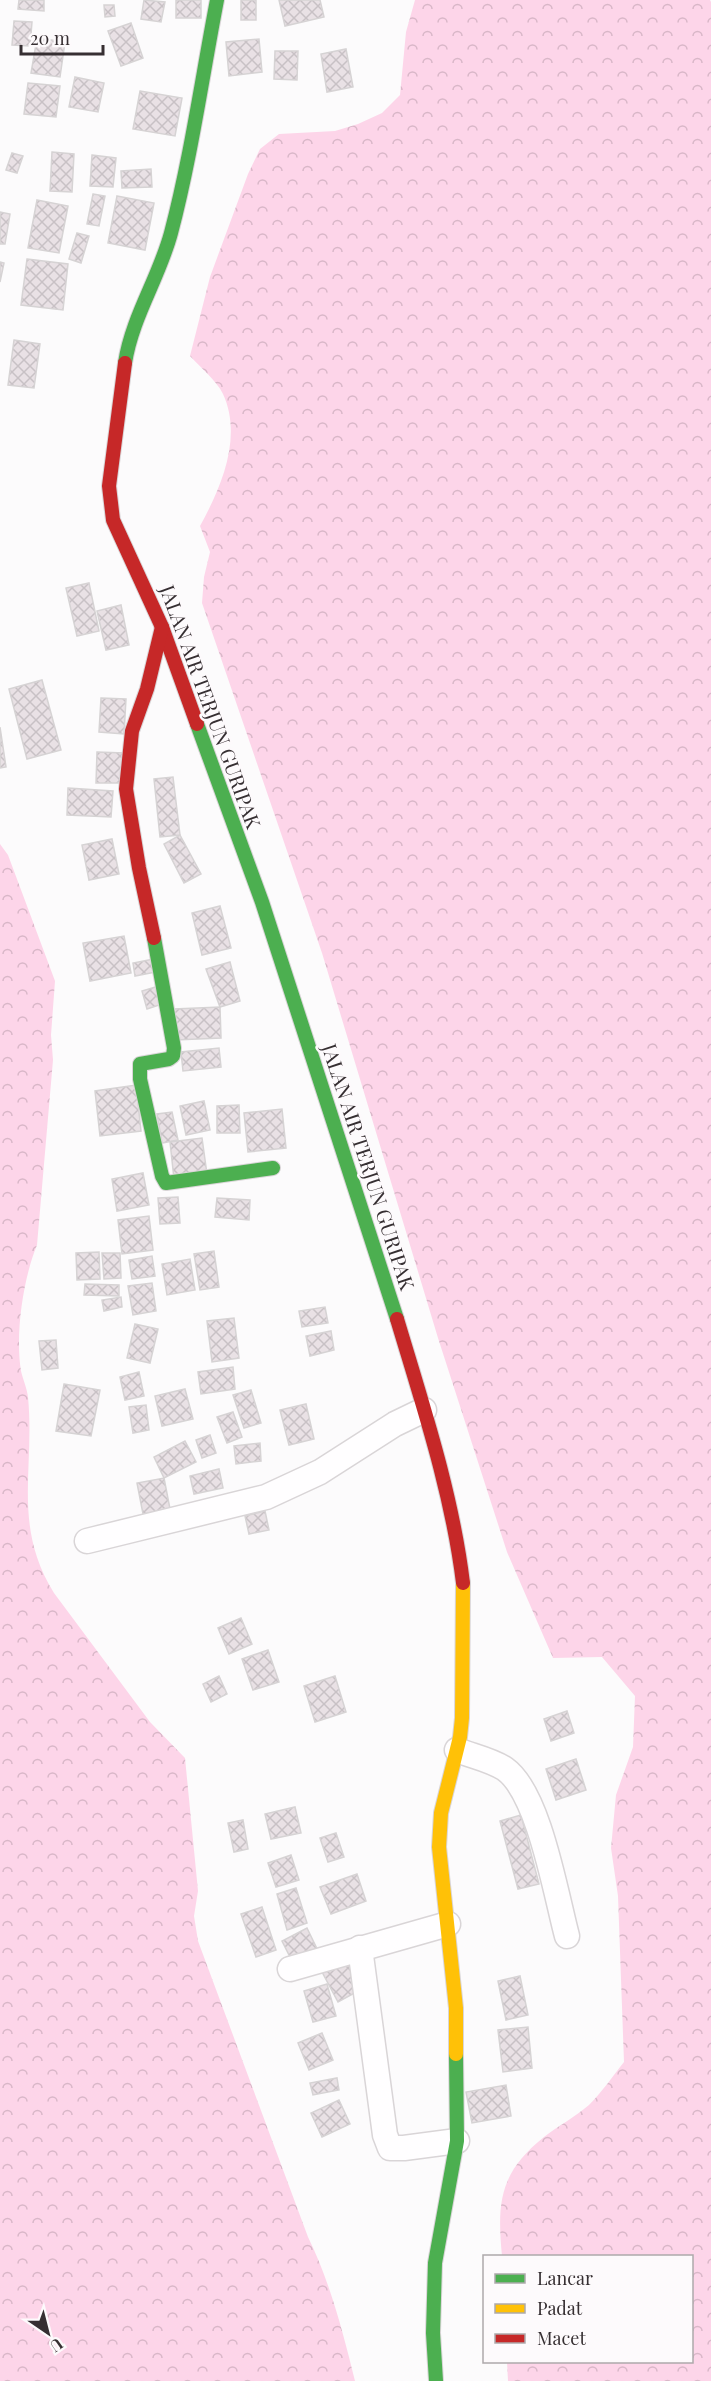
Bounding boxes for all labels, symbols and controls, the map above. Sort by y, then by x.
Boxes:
scale bar [21,18,104,56]
text: 20 m [30,26,70,50]
street label: JALAN AIR TERJUN GURIPAK [154,580,268,833]
street label: JALAN AIR TERJUN GURIPAK [316,1039,422,1294]
legend [483,2255,693,2363]
text: Lancar [537,2266,593,2290]
text: Padat [537,2296,583,2320]
north arrow [18,2303,78,2363]
text: Macet [537,2326,586,2350]
text: U [46,2334,67,2357]

